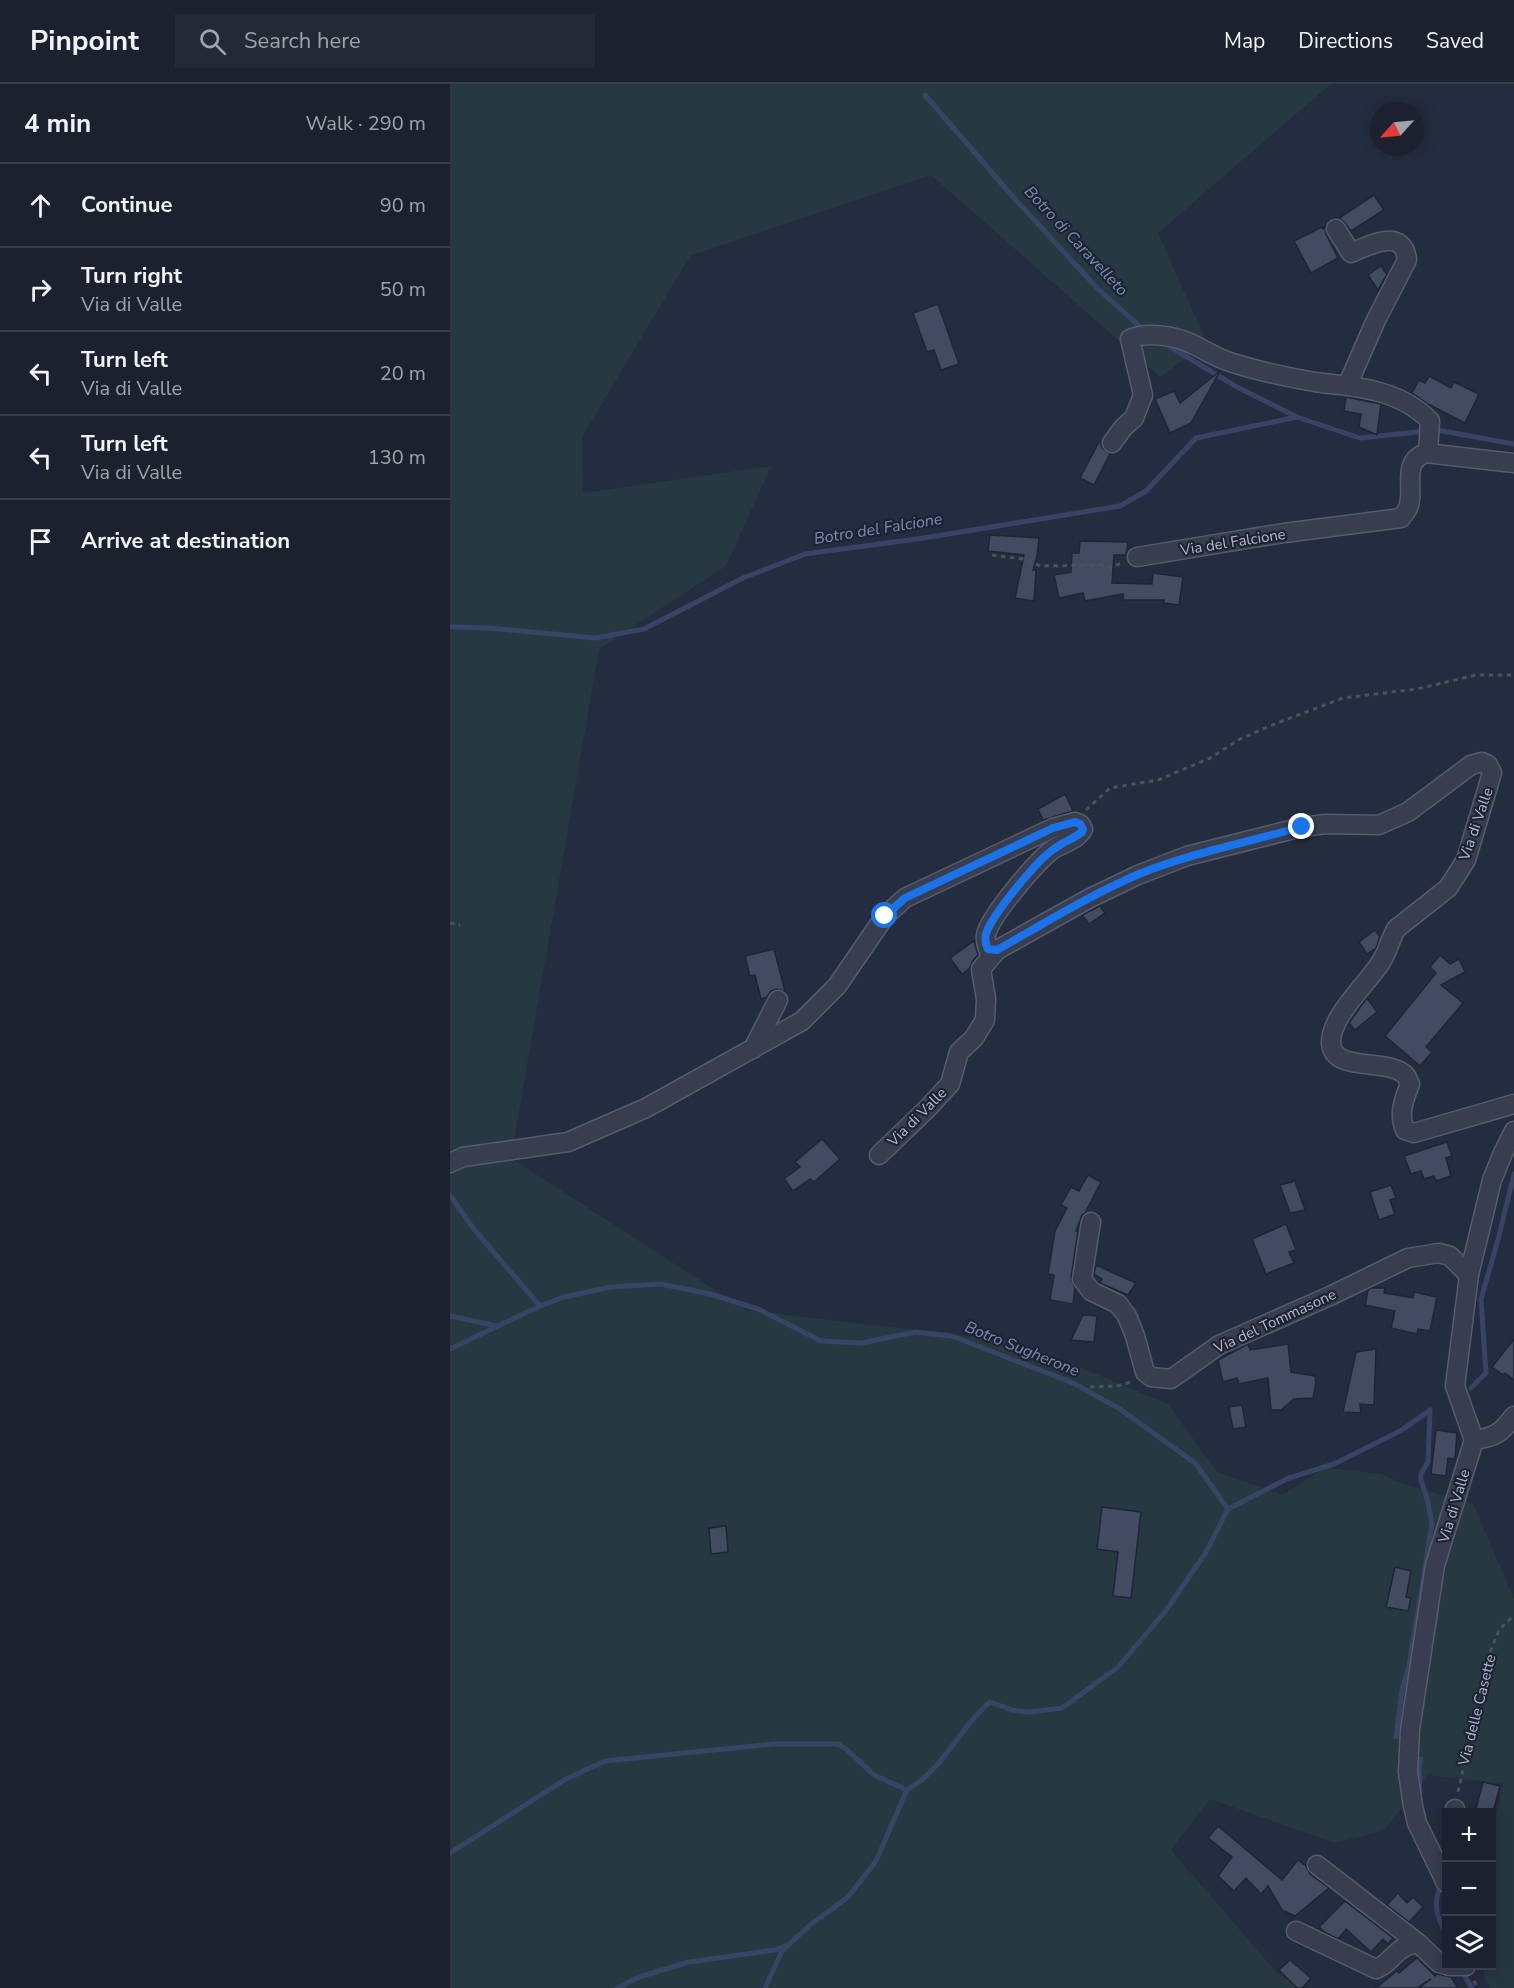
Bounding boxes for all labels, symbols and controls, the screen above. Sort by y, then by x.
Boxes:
search box [175,14,595,68]
text: Pinpoint [30,22,139,60]
icon: search [196,25,229,58]
text: Search here [244,26,361,56]
text: Map [1224,27,1265,55]
text: Directions [1298,27,1393,55]
text: Saved [1426,27,1484,55]
north arrow [1370,102,1424,156]
text: 4 min [24,106,91,141]
text: Walk · 290 m [306,110,426,137]
water label: Botro di Caravelleto [1019,181,1133,301]
icon: ahead [24,189,57,222]
text: Continue [81,190,172,220]
text: 90 m [380,192,426,219]
text: Turn right [81,261,182,291]
icon: right [24,273,57,306]
text: 50 m [380,276,426,303]
text: Via di Valle [81,291,182,318]
text: Turn left [81,345,168,375]
icon: left [24,357,57,390]
text: 20 m [380,360,426,387]
text: Via di Valle [81,375,182,402]
text: Turn left [81,429,168,459]
icon: left [24,441,57,474]
text: 130 m [368,444,426,471]
text: Via di Valle [81,459,182,486]
water label: Botro del Falcione [812,508,944,550]
street label: Via del Falcione [1178,524,1287,560]
icon: arrive [24,525,57,558]
text: Arrive at destination [81,526,290,556]
street label: Via di Valle [1454,785,1498,864]
route end [1288,813,1314,839]
route start [871,902,897,928]
street label: Via di Valle [882,1083,951,1152]
street label: Via del Tommasone [1210,1284,1339,1358]
water label: Botro Sugherone [961,1316,1083,1382]
street label: Via di Valle [1433,1467,1475,1546]
street label: Via delle Casette [1453,1652,1501,1769]
map controls [1442,1808,1496,1970]
button: + [1442,1808,1496,1862]
button: − [1442,1862,1496,1916]
button: layers [1442,1916,1496,1970]

